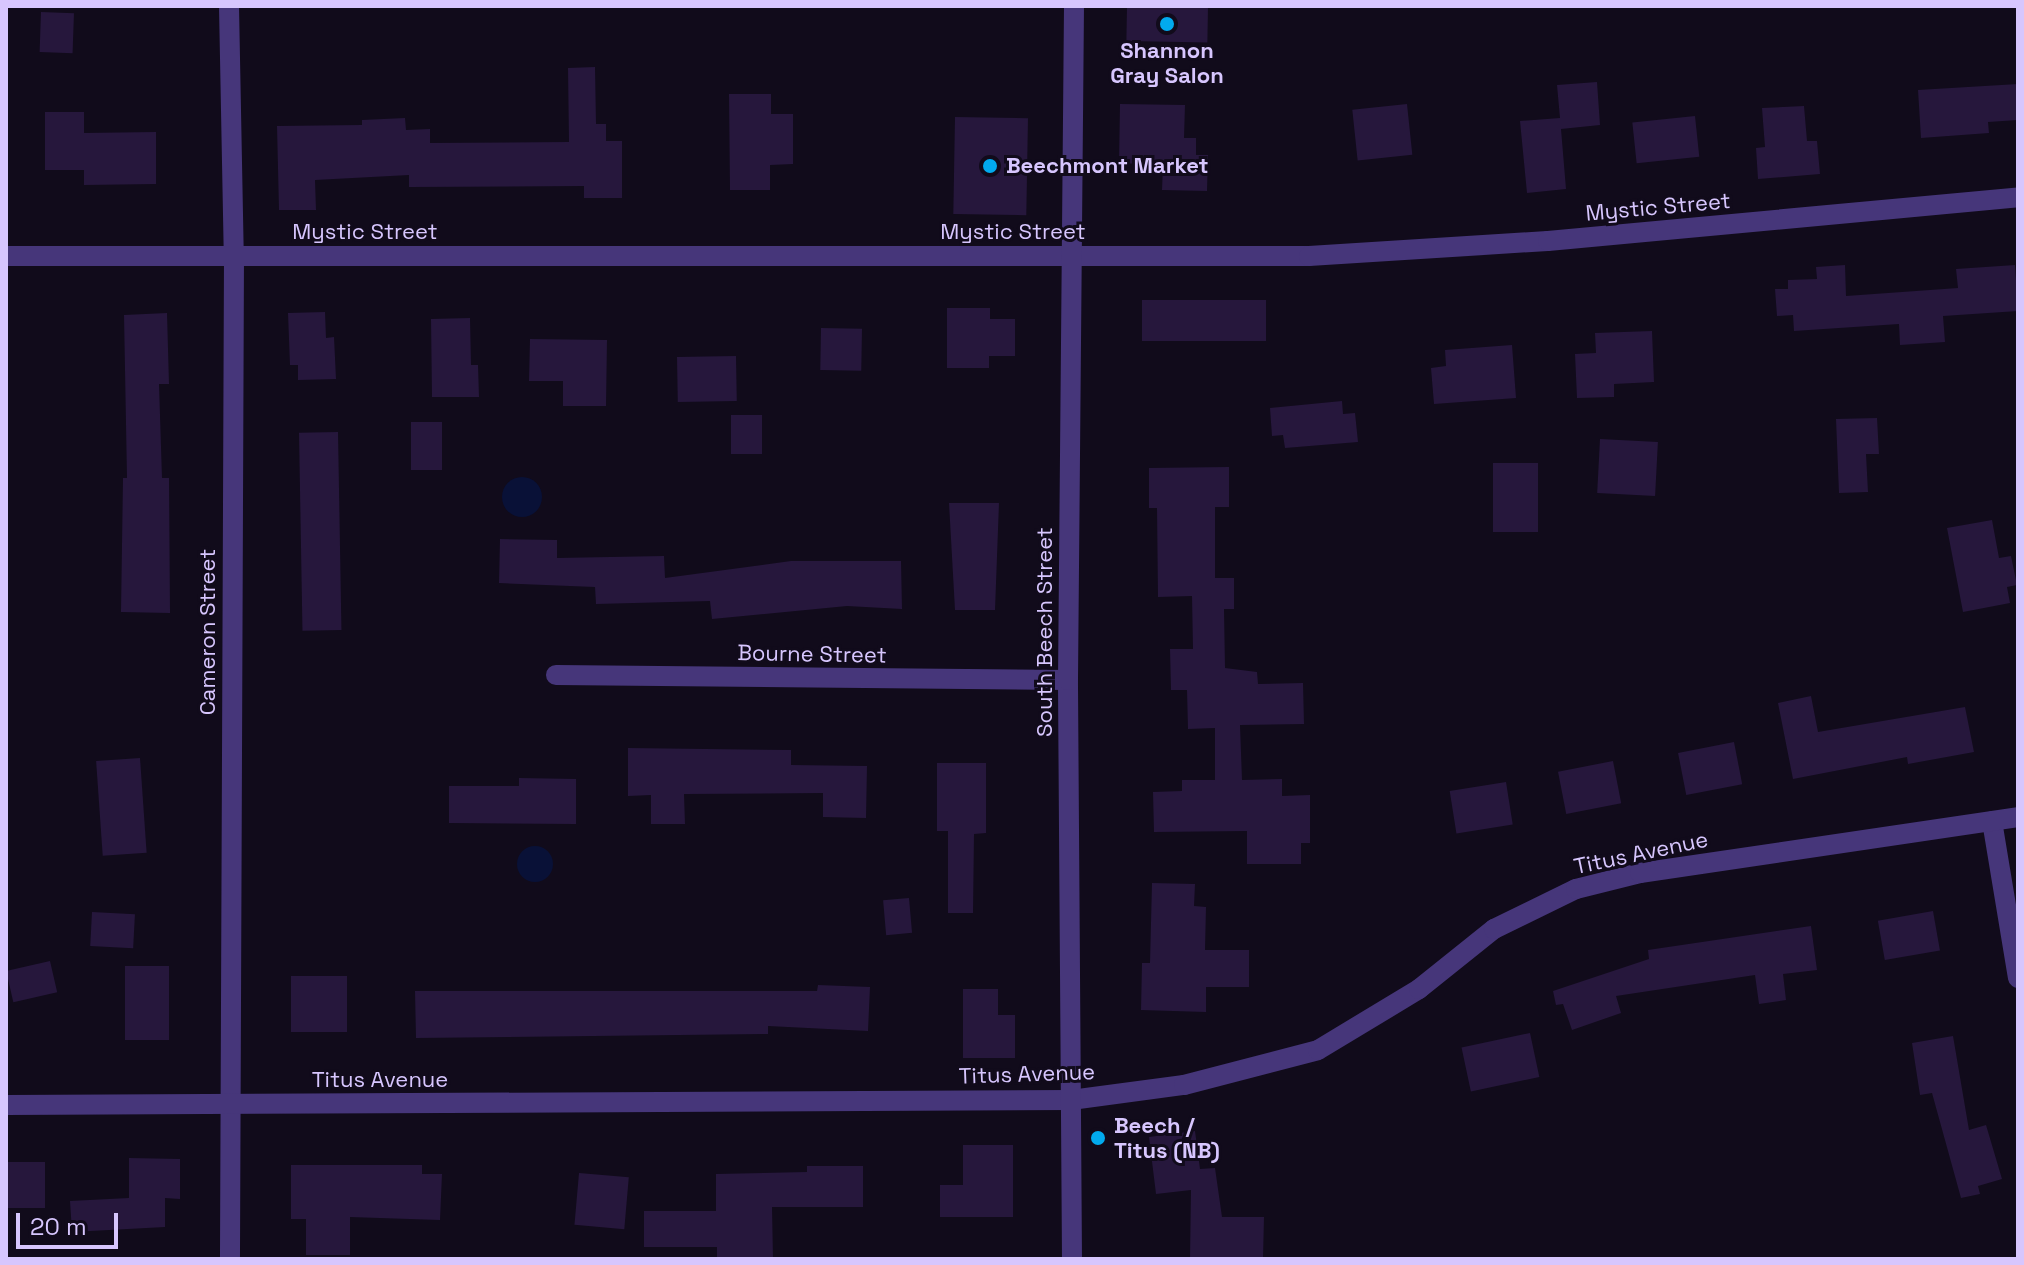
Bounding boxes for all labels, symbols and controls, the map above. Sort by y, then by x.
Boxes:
marker: Shannon Gray Salon [1158,15,1176,33]
place label: Shannon Gray Salon [1110,37,1224,88]
place label: Beechmont Market [1006,153,1209,179]
marker: Beechmont Market [981,157,999,175]
street label: Mystic Street [1584,188,1732,226]
street label: Mystic Street [292,219,438,245]
street label: Mystic Street [940,219,1086,245]
street label: South Beech Street [1032,527,1058,737]
street label: Cameron Street [195,549,221,715]
street label: Bourne Street [737,639,887,669]
street label: Titus Avenue [1571,826,1711,880]
street label: Titus Avenue [958,1058,1096,1090]
street label: Titus Avenue [312,1067,448,1093]
place label: Beech / Titus (NB) [1114,1112,1220,1164]
marker: Beech / Titus (NB) [1089,1129,1107,1147]
scale bar [20,1197,122,1247]
text: 20 m [30,1211,87,1242]

